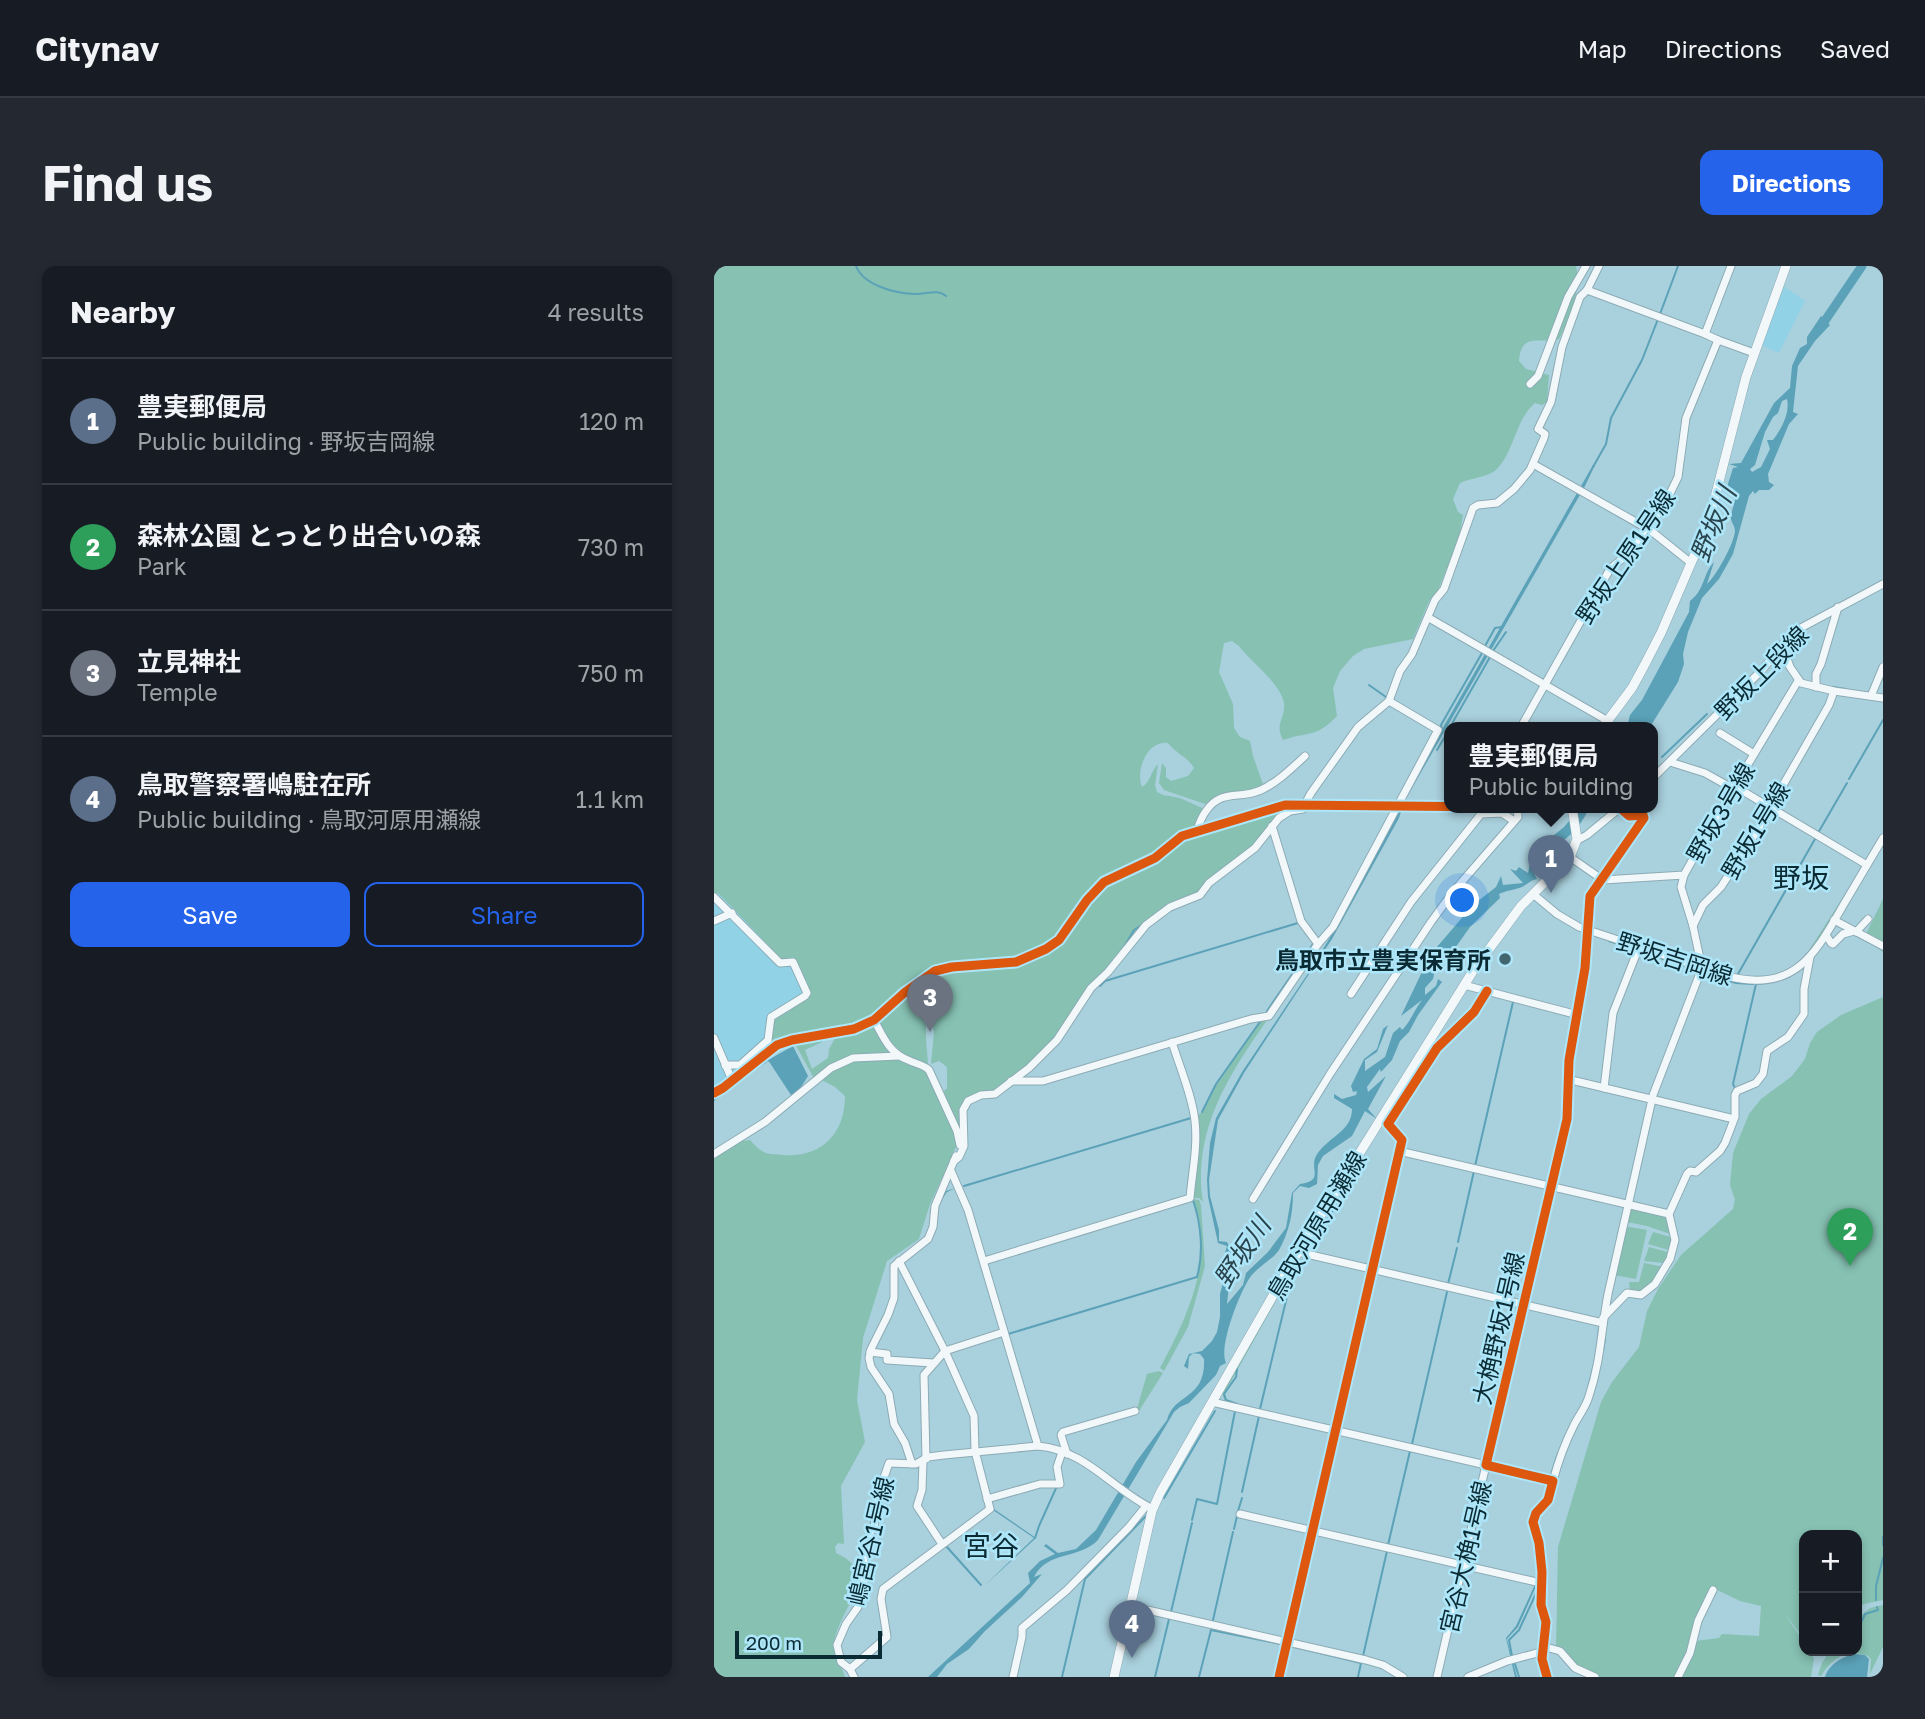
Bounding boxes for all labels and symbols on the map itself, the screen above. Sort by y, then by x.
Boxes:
water label: 野坂川 [1684,479,1743,566]
street label: 野坂上原1号線 [1569,483,1681,629]
street label: 野坂上段線 [1708,619,1814,725]
street label: 野坂3号線 [1680,757,1760,867]
street label: 野坂1号線 [1715,776,1795,884]
pin: 1 [1528,835,1574,893]
district label: 野坂 [1773,861,1829,894]
your location [1445,883,1479,917]
street label: 野坂吉岡線 [1613,926,1737,990]
place label: 鳥取市立豊実保育所 [1275,945,1491,974]
marker: 鳥取市立豊実保育所 [1497,951,1513,967]
pin: 3 [907,974,953,1032]
street label: 鳥取河原用瀬線 [1260,1146,1372,1304]
pin: 2 [1827,1208,1873,1266]
water label: 野坂川 [1207,1209,1278,1293]
street label: 大桷野坂1号線 [1466,1249,1530,1407]
street label: 嶋宮谷1号線 [841,1474,899,1608]
street label: 宮谷大桷1号線 [1433,1478,1497,1636]
district label: 宮谷 [963,1529,1019,1562]
pin: 4 [1109,1600,1155,1658]
scale bar [735,1628,882,1660]

